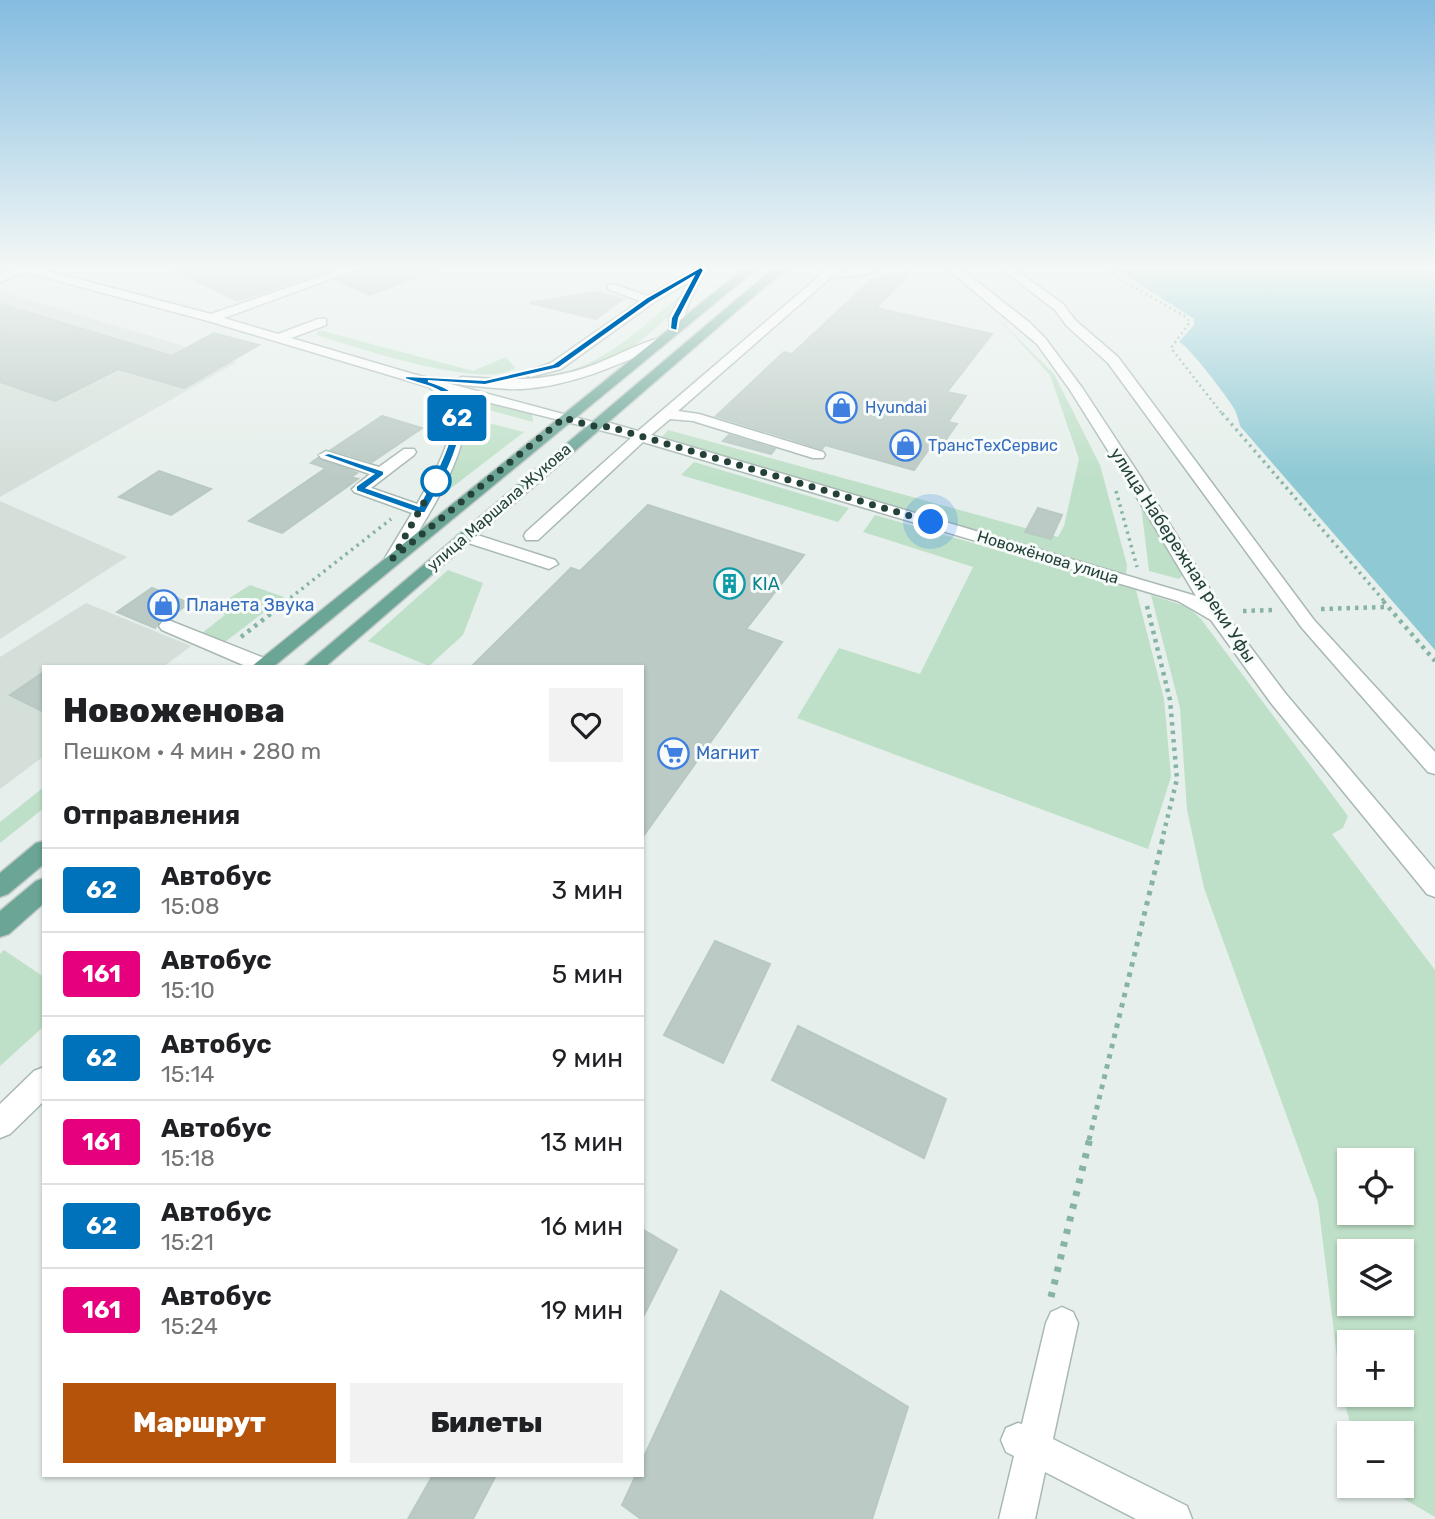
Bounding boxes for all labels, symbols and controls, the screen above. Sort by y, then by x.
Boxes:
shop icon: Hyundai [825,390,859,424]
line badge: 62 [426,395,489,441]
place label: Hyundai [865,398,927,417]
text: 62 [441,404,473,432]
shop icon: ТрансТехСервис [888,428,922,462]
place label: ТрансТехСервис [928,436,1058,455]
street label: улица Маршала Жукова [423,439,575,575]
street label: улица Набережная реки Уфы [1105,443,1261,667]
unlabelled marker [421,466,451,496]
your location [913,504,948,539]
street label: Новожёнова улица [975,526,1121,588]
building icon: KIA [712,567,746,601]
place label: KIA [752,573,780,595]
shop icon: Планета Звука [146,588,180,622]
place label: Планета Звука [186,594,315,616]
button: heart [549,688,623,762]
text: Новоженова [63,691,285,730]
supermarket icon: Магнит [656,736,690,770]
text: Пешком · 4 мин · 280 m [63,737,321,765]
place label: Магнит [696,742,759,764]
text: Отправления [63,800,240,831]
text: Автобус [161,861,272,892]
text: 3 мин [552,875,623,906]
text: 62 [86,876,117,904]
text: 15:08 [161,892,220,920]
text: Автобус [161,945,272,976]
text: 5 мин [552,959,623,990]
text: 161 [82,960,121,988]
text: 15:10 [161,976,215,1004]
text: Автобус [161,1029,272,1060]
text: 9 мин [552,1043,623,1074]
text: 62 [86,1044,117,1072]
text: 15:14 [161,1060,215,1088]
text: Автобус [161,1113,272,1144]
text: 13 мин [540,1127,623,1158]
text: 161 [82,1128,121,1156]
text: 15:18 [161,1144,215,1172]
map controls [1337,1148,1414,1498]
button: locate [1337,1148,1414,1225]
text: Автобус [161,1197,272,1228]
text: 16 мин [540,1211,623,1242]
text: 62 [86,1212,117,1240]
text: 15:21 [161,1228,214,1256]
button: layers [1337,1239,1414,1316]
text: Автобус [161,1281,272,1312]
text: 19 мин [541,1295,623,1326]
text: 161 [82,1296,121,1324]
text: 15:24 [161,1312,218,1340]
button: + [1337,1330,1414,1407]
button: Маршрут [63,1383,336,1463]
button: Билеты [350,1383,623,1463]
button: − [1337,1421,1414,1498]

